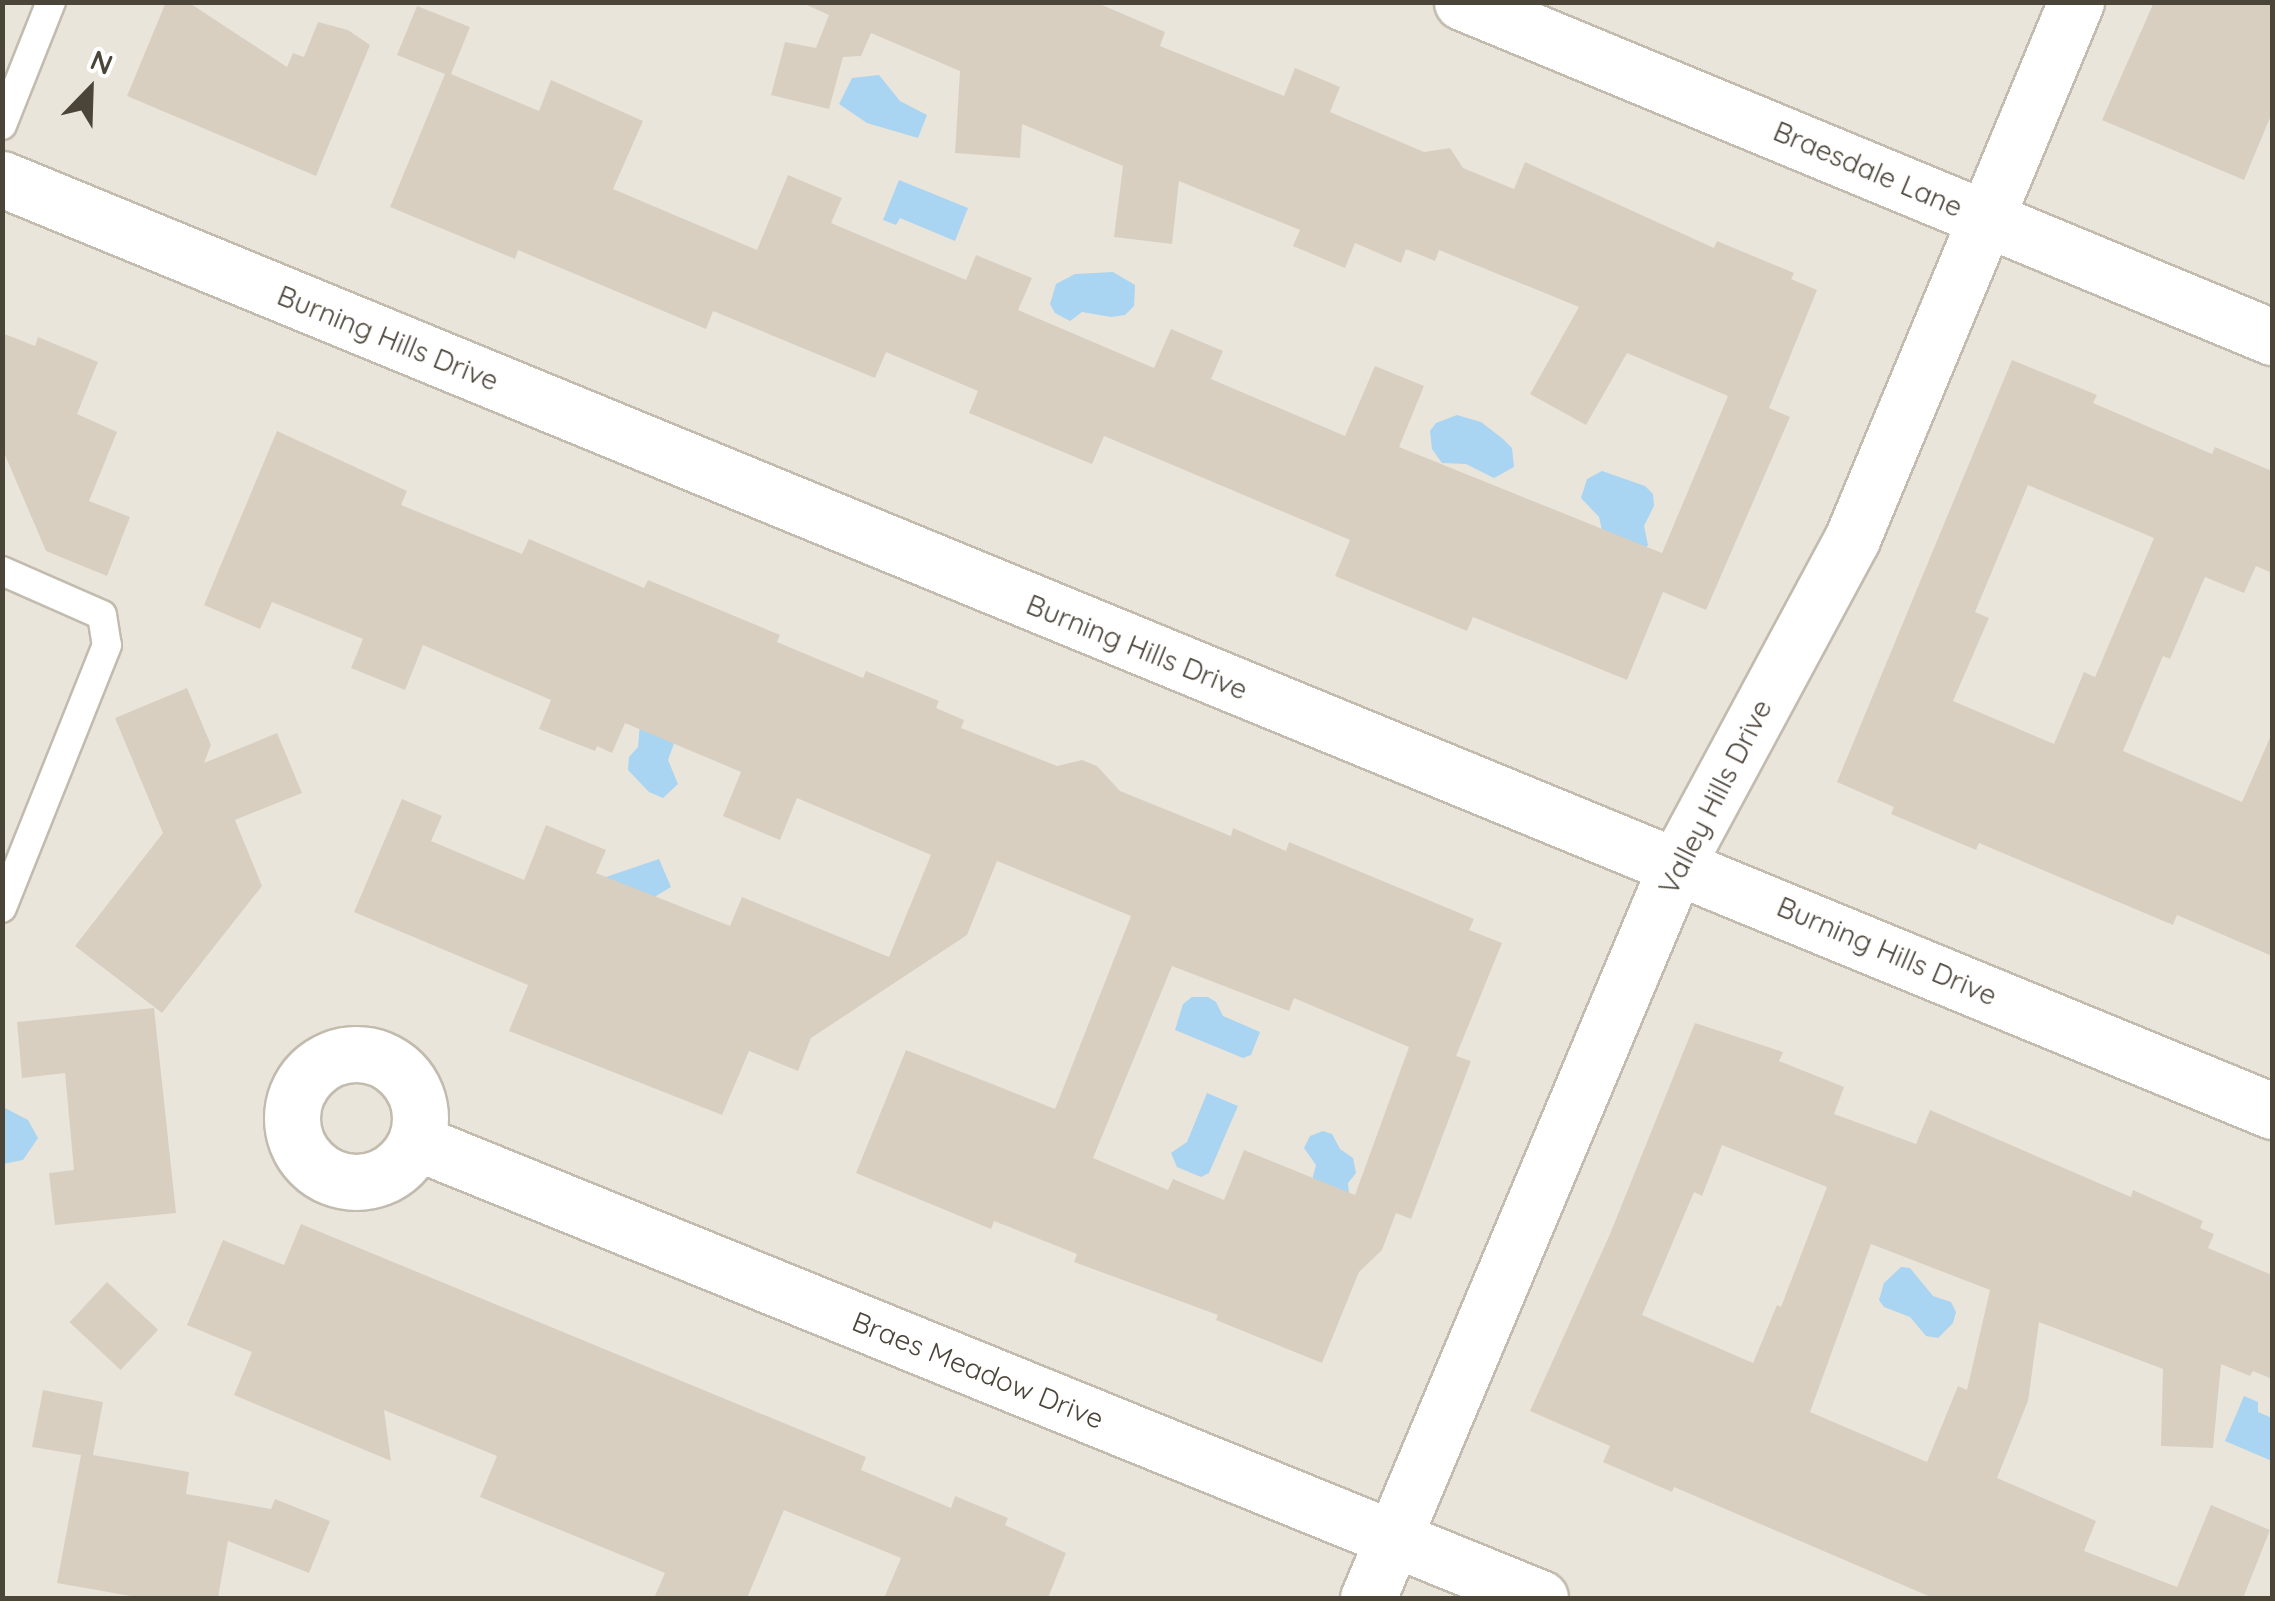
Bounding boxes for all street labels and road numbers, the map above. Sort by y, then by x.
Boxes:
street label: Braesdale Lane [1768,114,1968,224]
street label: Burning Hills Drive [272,278,504,398]
street label: Burning Hills Drive [1021,587,1253,707]
street label: Valley Hills Drive [1651,694,1779,900]
street label: Burning Hills Drive [1772,890,2002,1012]
street label: Braes Meadow Drive [847,1304,1109,1436]

